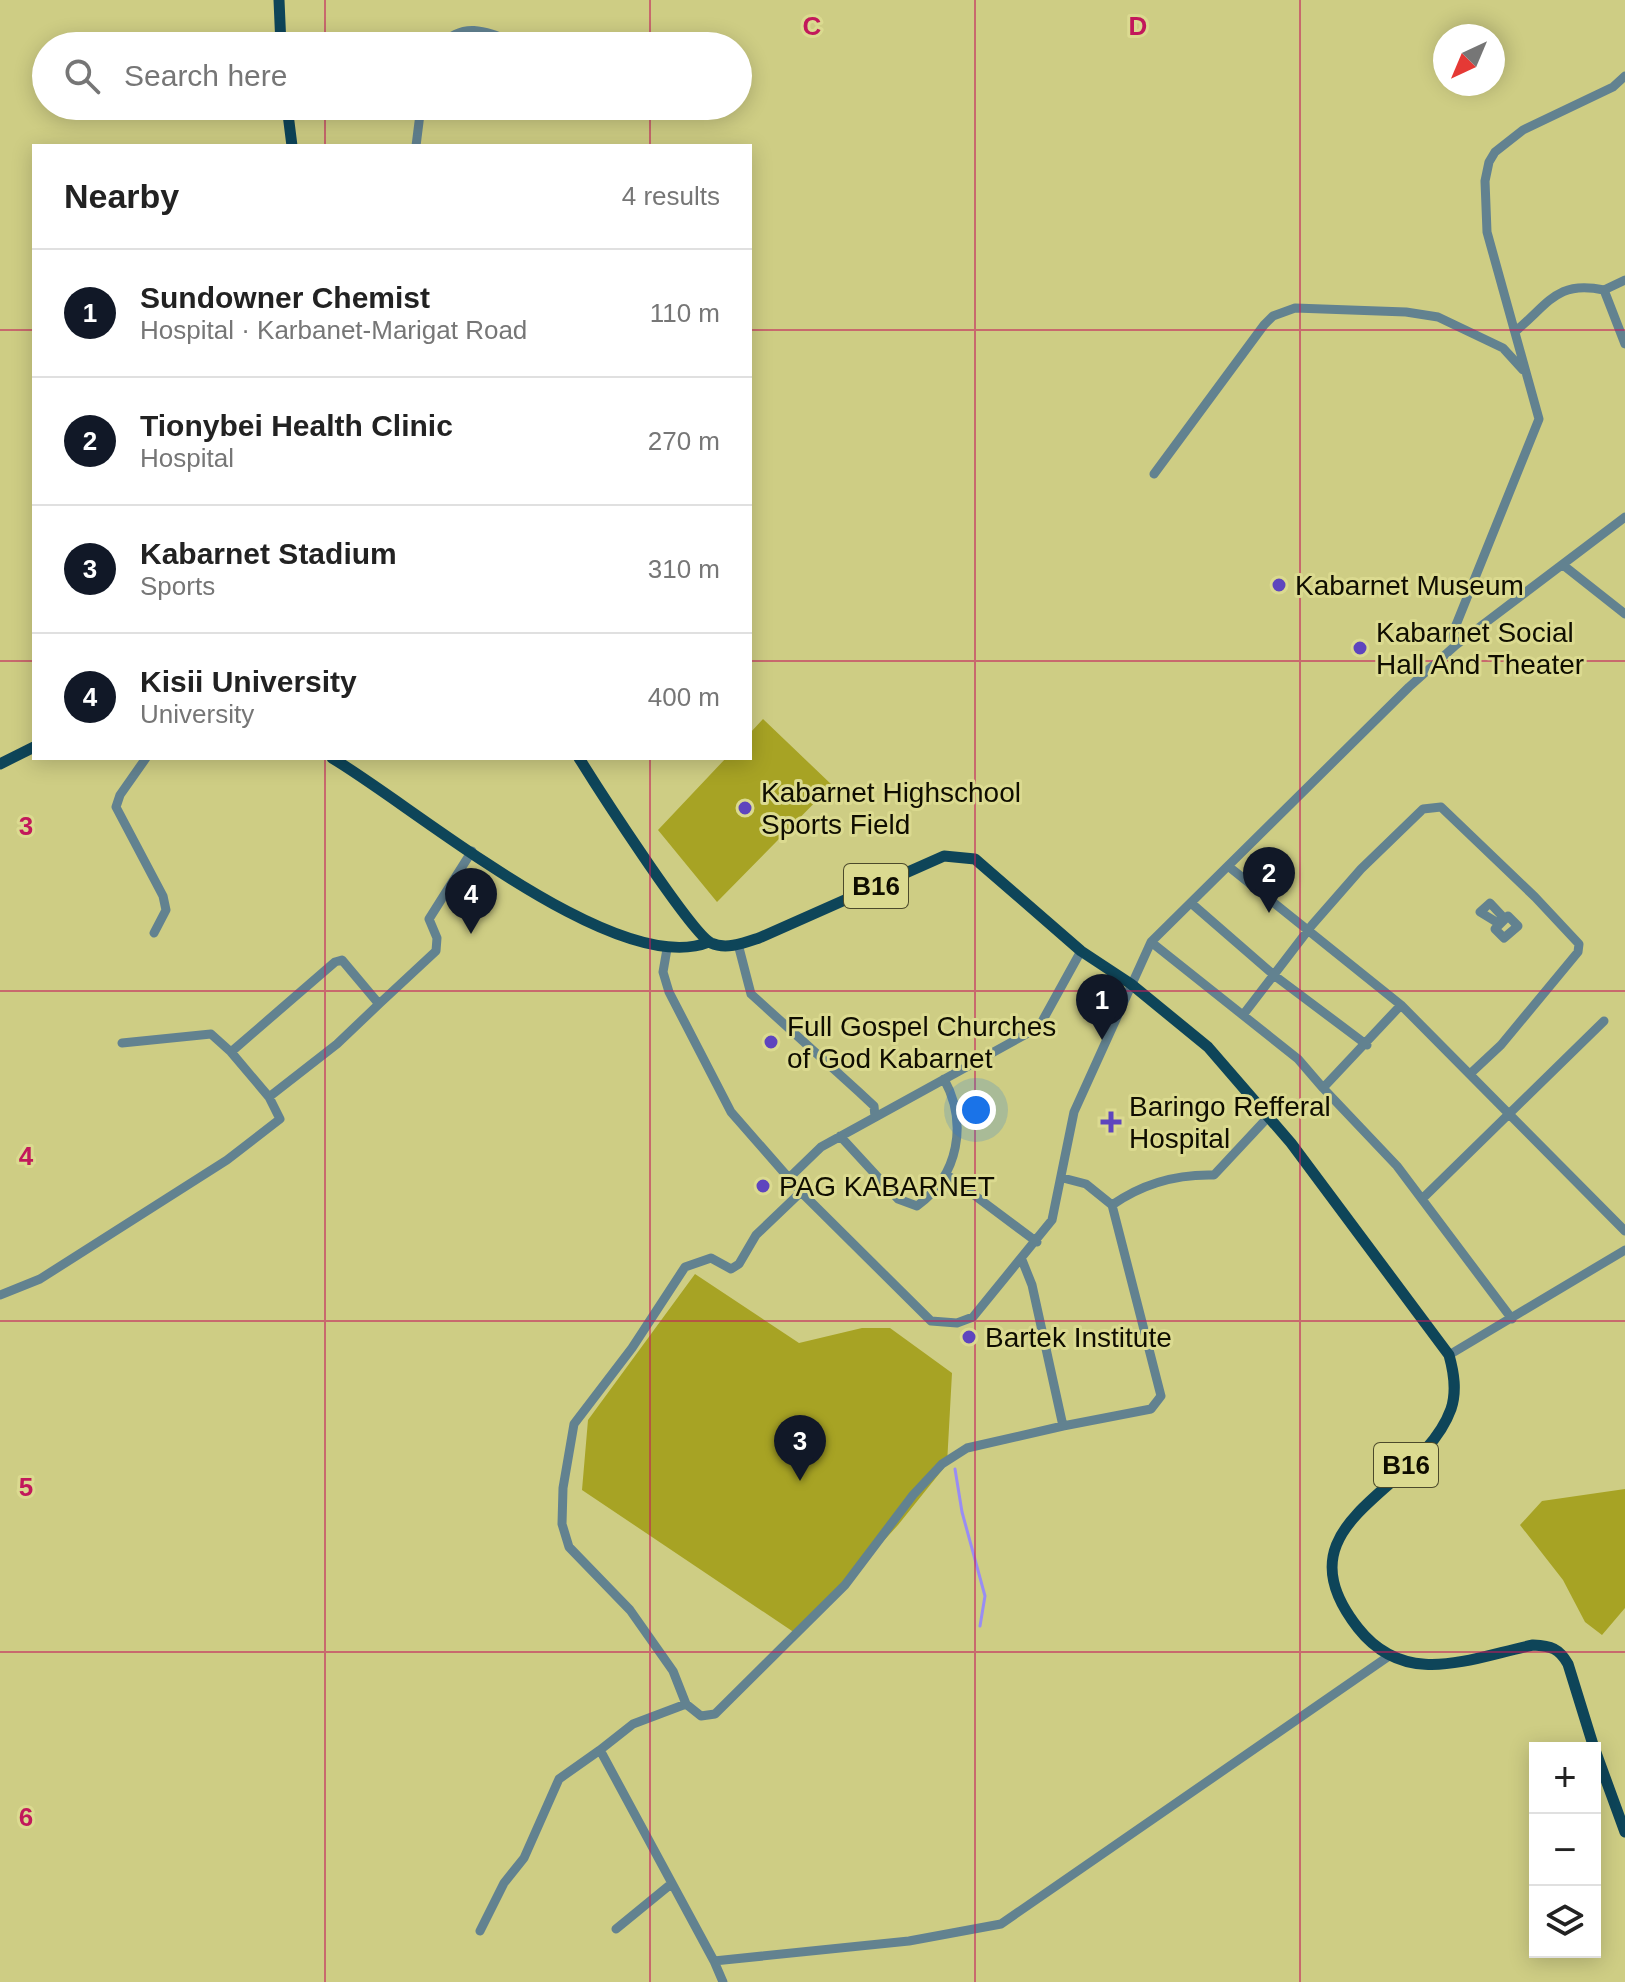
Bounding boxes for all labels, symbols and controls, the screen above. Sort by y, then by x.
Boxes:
text: C [803,11,822,41]
text: D [1129,11,1147,41]
north arrow [1433,24,1505,96]
search box [32,32,752,120]
icon: search [60,54,104,98]
text: Search here [124,59,287,92]
text: Nearby [64,177,179,215]
text: 4 results [622,181,720,211]
text: Sundowner Chemist [140,281,430,314]
text: 1 [83,298,97,328]
text: 110 m [650,298,720,328]
text: Hospital · Karbanet-Marigat Road [140,315,527,345]
text: Tionybei Health Clinic [140,409,453,442]
text: 2 [83,426,97,456]
text: 270 m [648,426,720,456]
text: Hospital [140,443,234,473]
text: Kabarnet Stadium [140,537,397,570]
text: 3 [83,554,97,584]
text: 310 m [648,554,720,584]
place label: Kabarnet Museum [1295,570,1524,601]
text: Sports [140,571,215,601]
marker: Kabarnet Museum [1270,576,1288,594]
place label: Kabarnet Social Hall And Theater [1376,617,1584,680]
marker: Kabarnet Social Hall And Theater [1351,639,1369,657]
text: Kisii University [140,665,357,698]
text: 4 [83,682,97,712]
text: 400 m [648,682,720,712]
text: University [140,699,254,729]
place label: Kabarnet Highschool Sports Field [761,777,1021,840]
marker: Kabarnet Highschool Sports Field [736,799,754,817]
text: 3 [19,811,33,841]
pin: 2 [1243,847,1295,913]
road number: B16 [844,864,908,908]
pin: 4 [445,868,497,934]
pin: 1 [1076,974,1128,1040]
place label: Full Gospel Churches of God Kabarnet [787,1011,1056,1074]
marker: Full Gospel Churches of God Kabarnet [762,1033,780,1051]
your location [956,1090,996,1130]
place label: Baringo Refferal Hospital [1129,1091,1331,1154]
marker: Baringo Refferal Hospital [1100,1111,1122,1133]
text: 4 [19,1141,34,1171]
place label: PAG KABARNET [779,1171,995,1202]
marker: PAG KABARNET [754,1177,772,1195]
place label: Bartek Institute [985,1322,1172,1353]
marker: Bartek Institute [960,1328,978,1346]
pin: 3 [774,1415,826,1481]
road number: B16 [1374,1443,1438,1487]
text: 5 [19,1472,33,1502]
map controls [1529,1742,1601,1958]
button: + [1529,1742,1601,1814]
text: 6 [19,1802,33,1832]
button: − [1529,1814,1601,1886]
button: layers [1529,1886,1601,1958]

